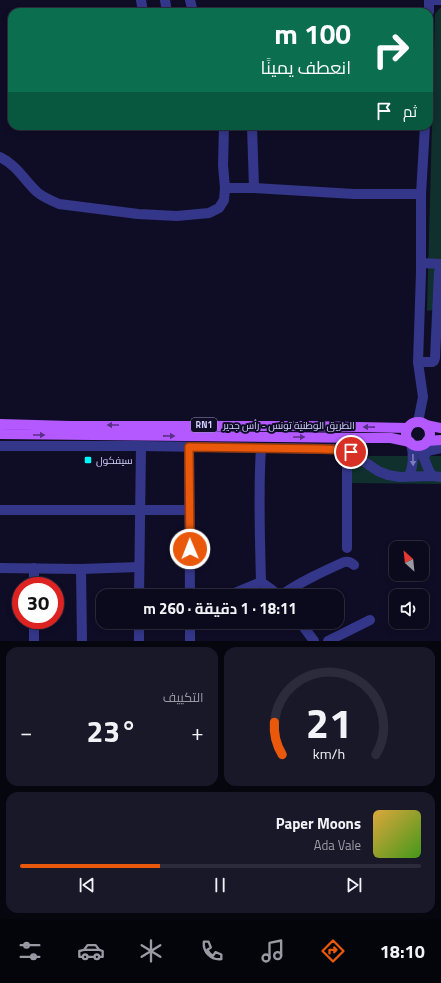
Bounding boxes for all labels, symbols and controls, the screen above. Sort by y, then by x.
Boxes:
text: 100 m [274,12,351,55]
icon: right [365,24,417,76]
text: انعطف يمينًا [261,54,351,81]
icon: arrive [373,100,395,122]
text: ثم [403,100,417,123]
road number: RN1 [191,418,217,432]
street label: الطريق الوطنية تونس - رأس جدير [222,418,355,433]
one-way arrow [106,422,119,428]
one-way arrow [362,424,375,430]
one-way arrow [33,432,46,438]
one-way arrow [163,433,176,439]
one-way arrow [293,434,306,440]
pin [334,435,368,469]
icon: arrive [340,441,362,463]
place label: سيفكول [96,453,133,468]
one-way arrow [410,454,416,467]
marker: سيفكول [83,455,93,465]
position arrow [169,528,211,570]
north arrow [389,541,429,581]
map controls [389,541,429,629]
speed limit sign: 30 [12,577,64,629]
button: sound [389,589,429,629]
text: 18:11 · 1 دقيقة · 260 m [143,597,297,620]
text: التكييف [163,687,204,707]
text: 21 [306,690,353,753]
text: 23° [87,708,137,754]
text: − [20,715,32,749]
text: + [191,715,204,749]
text: km/h [313,742,345,764]
text: Paper Moons [276,812,361,835]
text: Ada Vale [314,835,361,855]
icon: previous [76,874,98,896]
icon: pause [209,874,231,896]
icon: next [343,874,365,896]
icon: filters [16,937,44,965]
icon: car [77,937,105,965]
icon: climate [137,937,165,965]
icon: phone [198,937,226,965]
icon: music [259,937,287,965]
icon: directions [319,937,347,965]
text: 18:10 [380,938,425,965]

